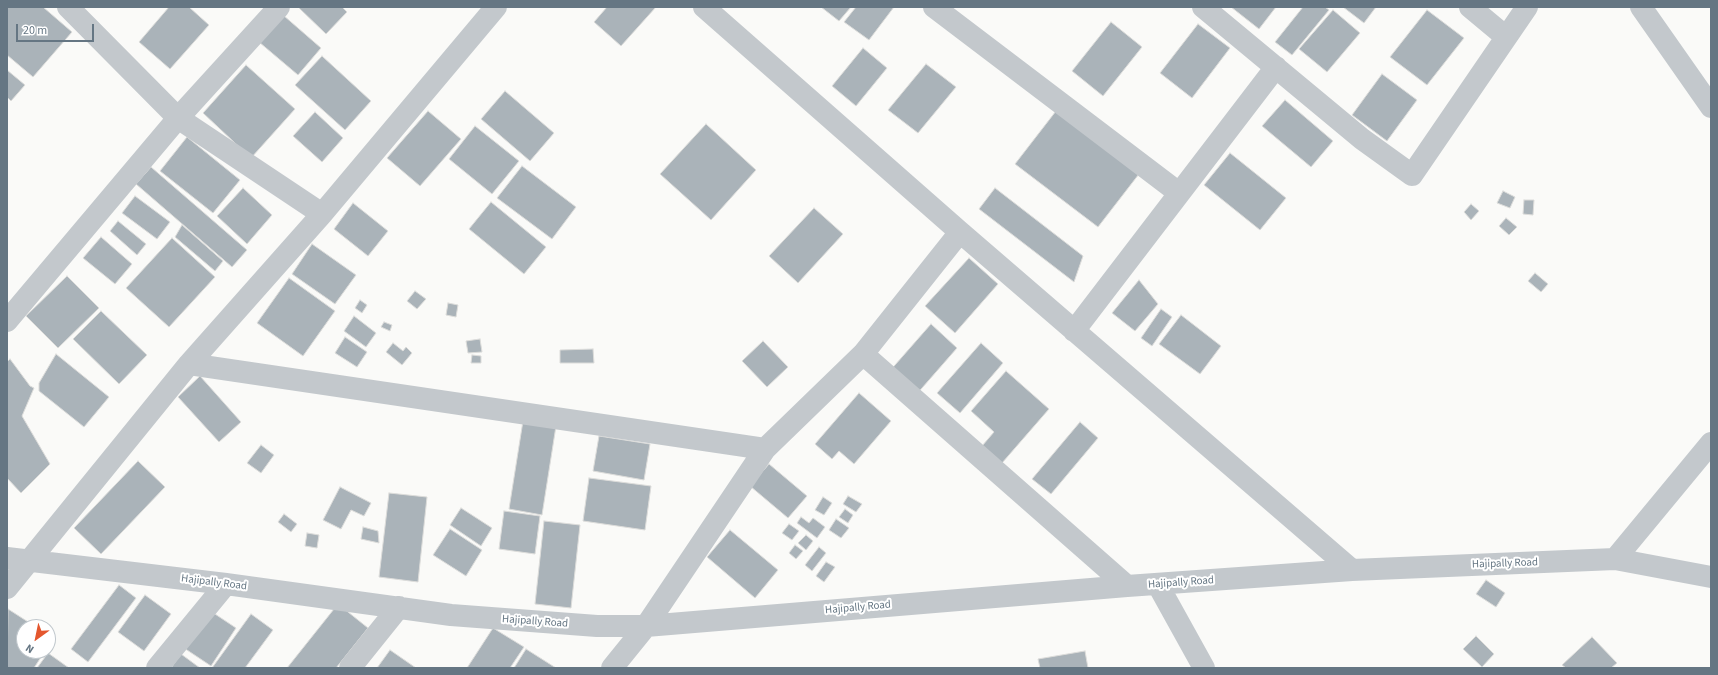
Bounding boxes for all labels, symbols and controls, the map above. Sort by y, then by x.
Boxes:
scale bar [18,16,96,42]
text: 20 m [23,22,47,39]
street label: Hajipally Road [1472,556,1538,572]
street label: Hajipally Road [180,572,248,594]
street label: Hajipally Road [1148,574,1214,592]
street label: Hajipally Road [824,599,892,617]
street label: Hajipally Road [502,613,568,631]
north arrow [16,619,56,659]
text: N [23,640,37,657]

